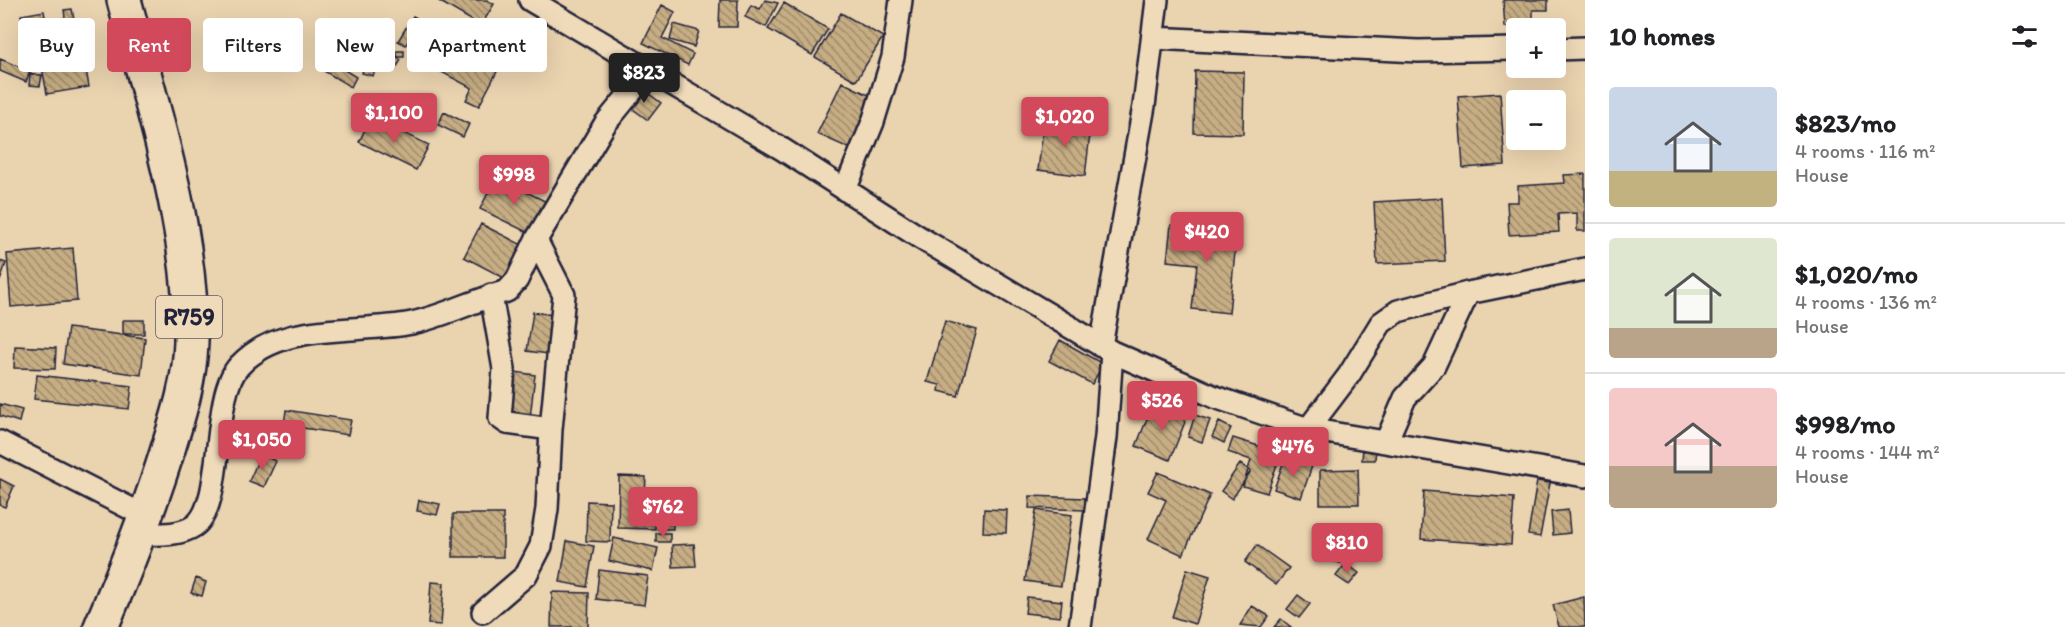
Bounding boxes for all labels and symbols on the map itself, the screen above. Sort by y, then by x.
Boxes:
pin: $823 [608,53,680,104]
pin: $1,100 [345,93,443,144]
pin: $1,020 [1016,97,1114,148]
pin: $998 [478,155,550,206]
pin: $420 [1171,212,1243,263]
road number: R759 [156,296,222,338]
pin: $526 [1126,381,1198,432]
pin: $1,050 [213,420,311,471]
pin: $476 [1257,427,1329,478]
pin: $762 [627,487,699,538]
pin: $810 [1311,523,1383,574]

